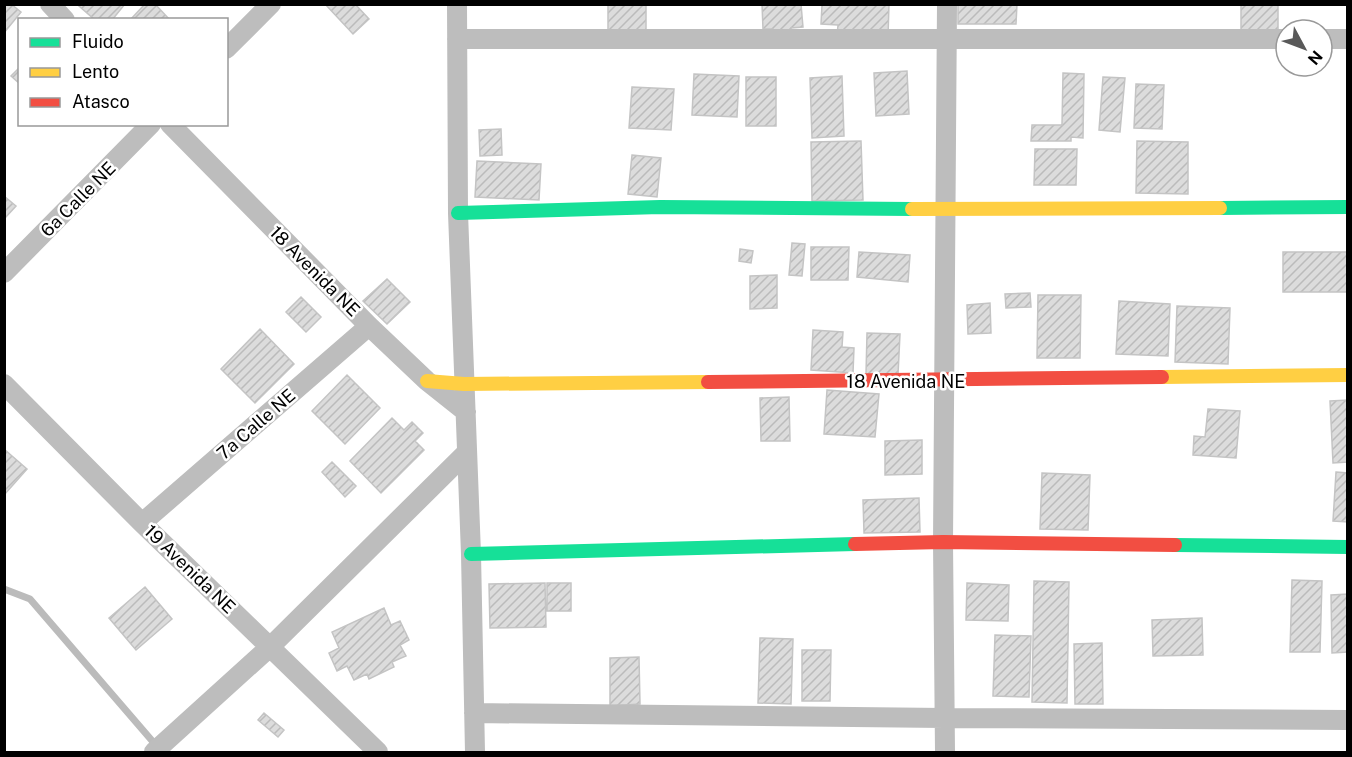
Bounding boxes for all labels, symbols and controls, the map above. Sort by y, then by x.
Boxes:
legend [18,18,228,126]
north arrow [1274,18,1334,78]
text: Fluido [72,31,124,52]
text: N [1304,47,1326,68]
text: Lento [72,61,119,82]
text: Atasco [72,91,130,112]
street label: 6a Calle NE [36,157,120,241]
street label: 18 Avenida NE [266,222,364,320]
street label: 18 Avenida NE [847,371,965,392]
street label: 7a Calle NE [213,384,299,464]
street label: 19 Avenida NE [140,520,240,618]

